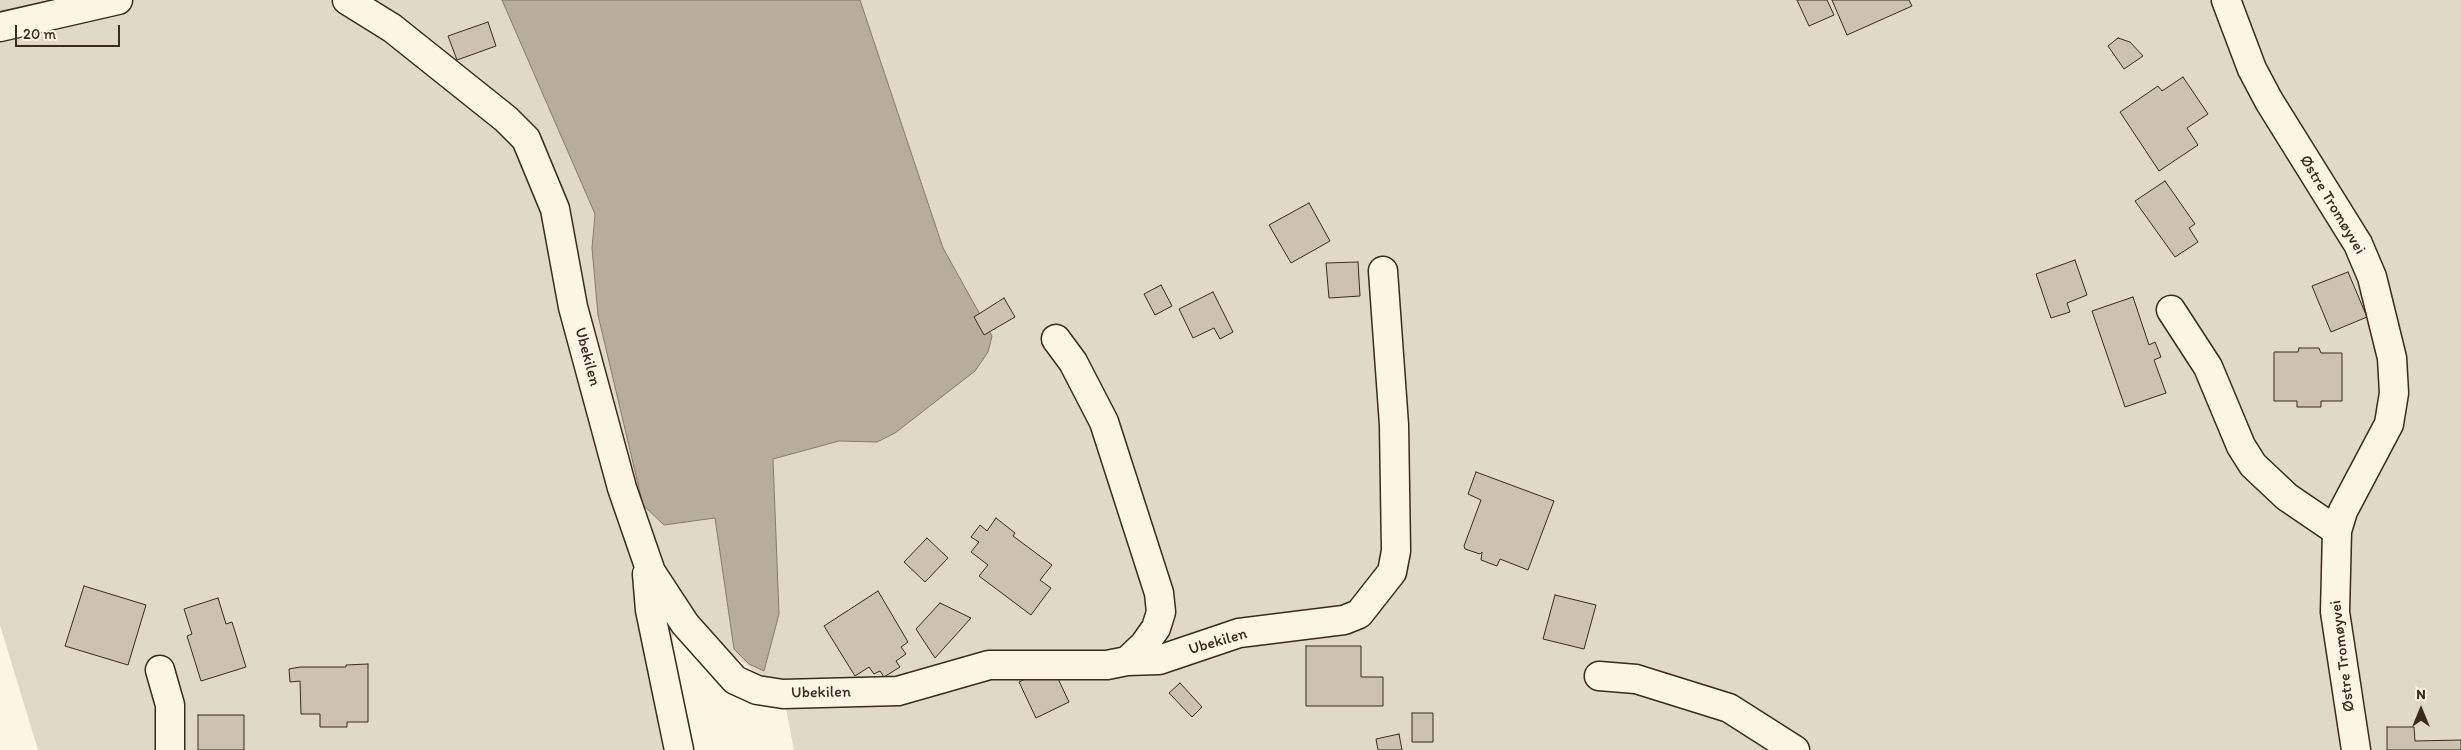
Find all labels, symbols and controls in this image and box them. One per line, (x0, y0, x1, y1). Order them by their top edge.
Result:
scale bar (18, 15, 122, 47)
text: 20 m (23, 25, 56, 43)
street label: Østre Tromøyvei (2295, 152, 2369, 258)
street label: Ubekilen (570, 325, 604, 389)
street label: Østre Tromøyvei (2327, 599, 2359, 713)
street label: Ubekilen (1186, 624, 1250, 660)
street label: Ubekilen (791, 683, 851, 703)
north arrow (2396, 685, 2446, 735)
text: N (2416, 686, 2426, 703)

